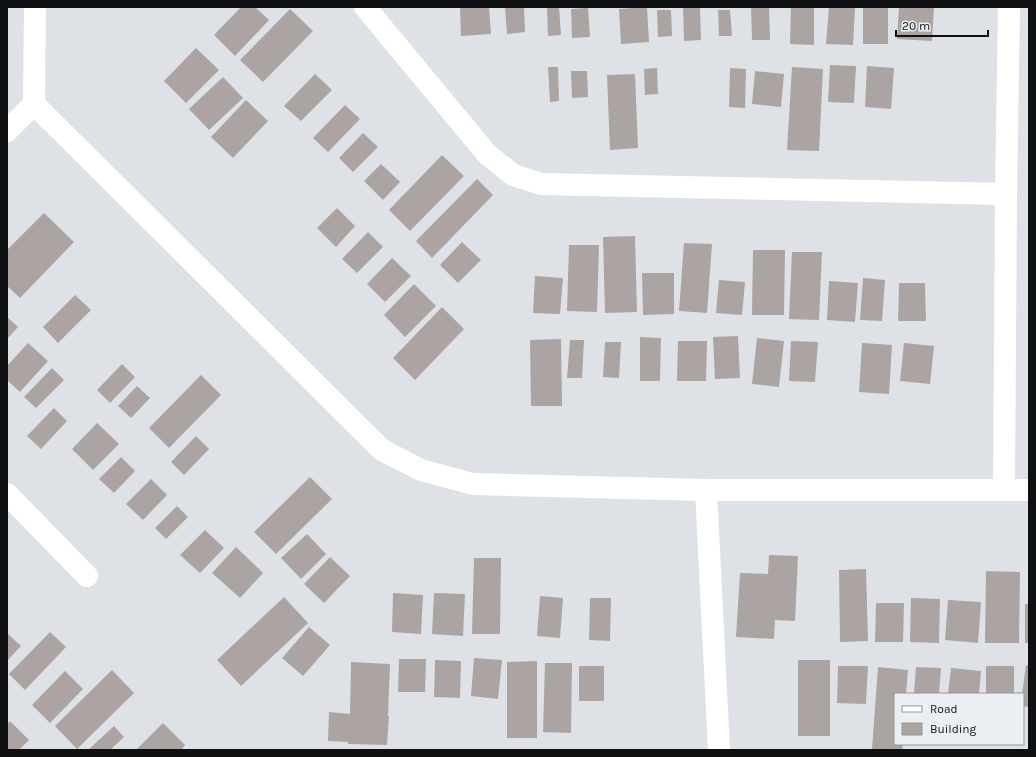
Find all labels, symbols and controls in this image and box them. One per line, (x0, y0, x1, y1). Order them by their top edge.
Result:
scale bar (896, 12, 988, 38)
text: 20 m (902, 19, 930, 33)
legend (894, 693, 1024, 745)
text: Road (930, 702, 958, 716)
text: Building (930, 722, 977, 736)

